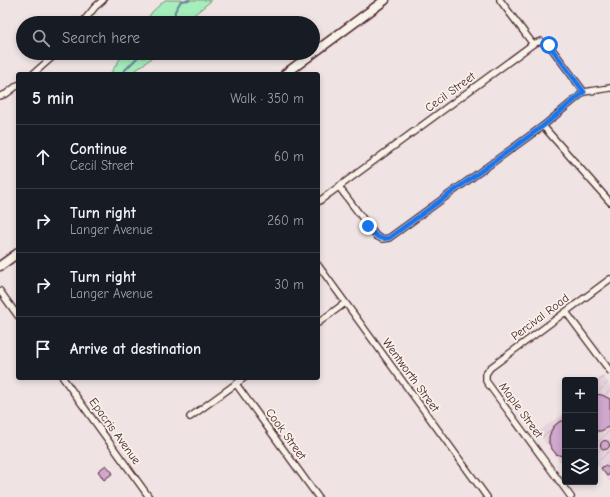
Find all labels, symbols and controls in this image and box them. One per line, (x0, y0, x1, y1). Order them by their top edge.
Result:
search box (16, 16, 320, 60)
icon: search (30, 27, 52, 49)
text: Search here (62, 29, 140, 47)
route start (540, 36, 558, 54)
street label: Cecil Street (422, 69, 478, 115)
text: 5 min (32, 89, 74, 108)
text: Walk · 350 m (230, 91, 304, 106)
text: Continue (70, 140, 127, 158)
icon: ahead (32, 146, 54, 168)
text: 60 m (274, 149, 304, 164)
text: Cecil Street (70, 158, 133, 173)
text: Turn right (70, 204, 136, 222)
icon: right (32, 210, 54, 232)
text: 260 m (267, 213, 304, 228)
route end (359, 217, 377, 235)
text: Langer Avenue (70, 222, 153, 237)
text: Turn right (70, 268, 136, 286)
icon: right (32, 274, 54, 296)
text: 30 m (274, 277, 304, 292)
text: Langer Avenue (70, 286, 153, 301)
street label: Percival Road (508, 291, 572, 343)
street label: Wentworth Street (380, 335, 443, 415)
icon: arrive (32, 338, 54, 360)
text: Arrive at destination (70, 340, 201, 358)
map controls (562, 377, 598, 485)
button: + (562, 377, 598, 413)
street label: Maple Street (496, 379, 546, 441)
street label: Epacris Avenue (86, 395, 144, 467)
street label: Cook Street (263, 406, 310, 463)
button: − (562, 413, 598, 449)
button: layers (562, 449, 598, 485)

